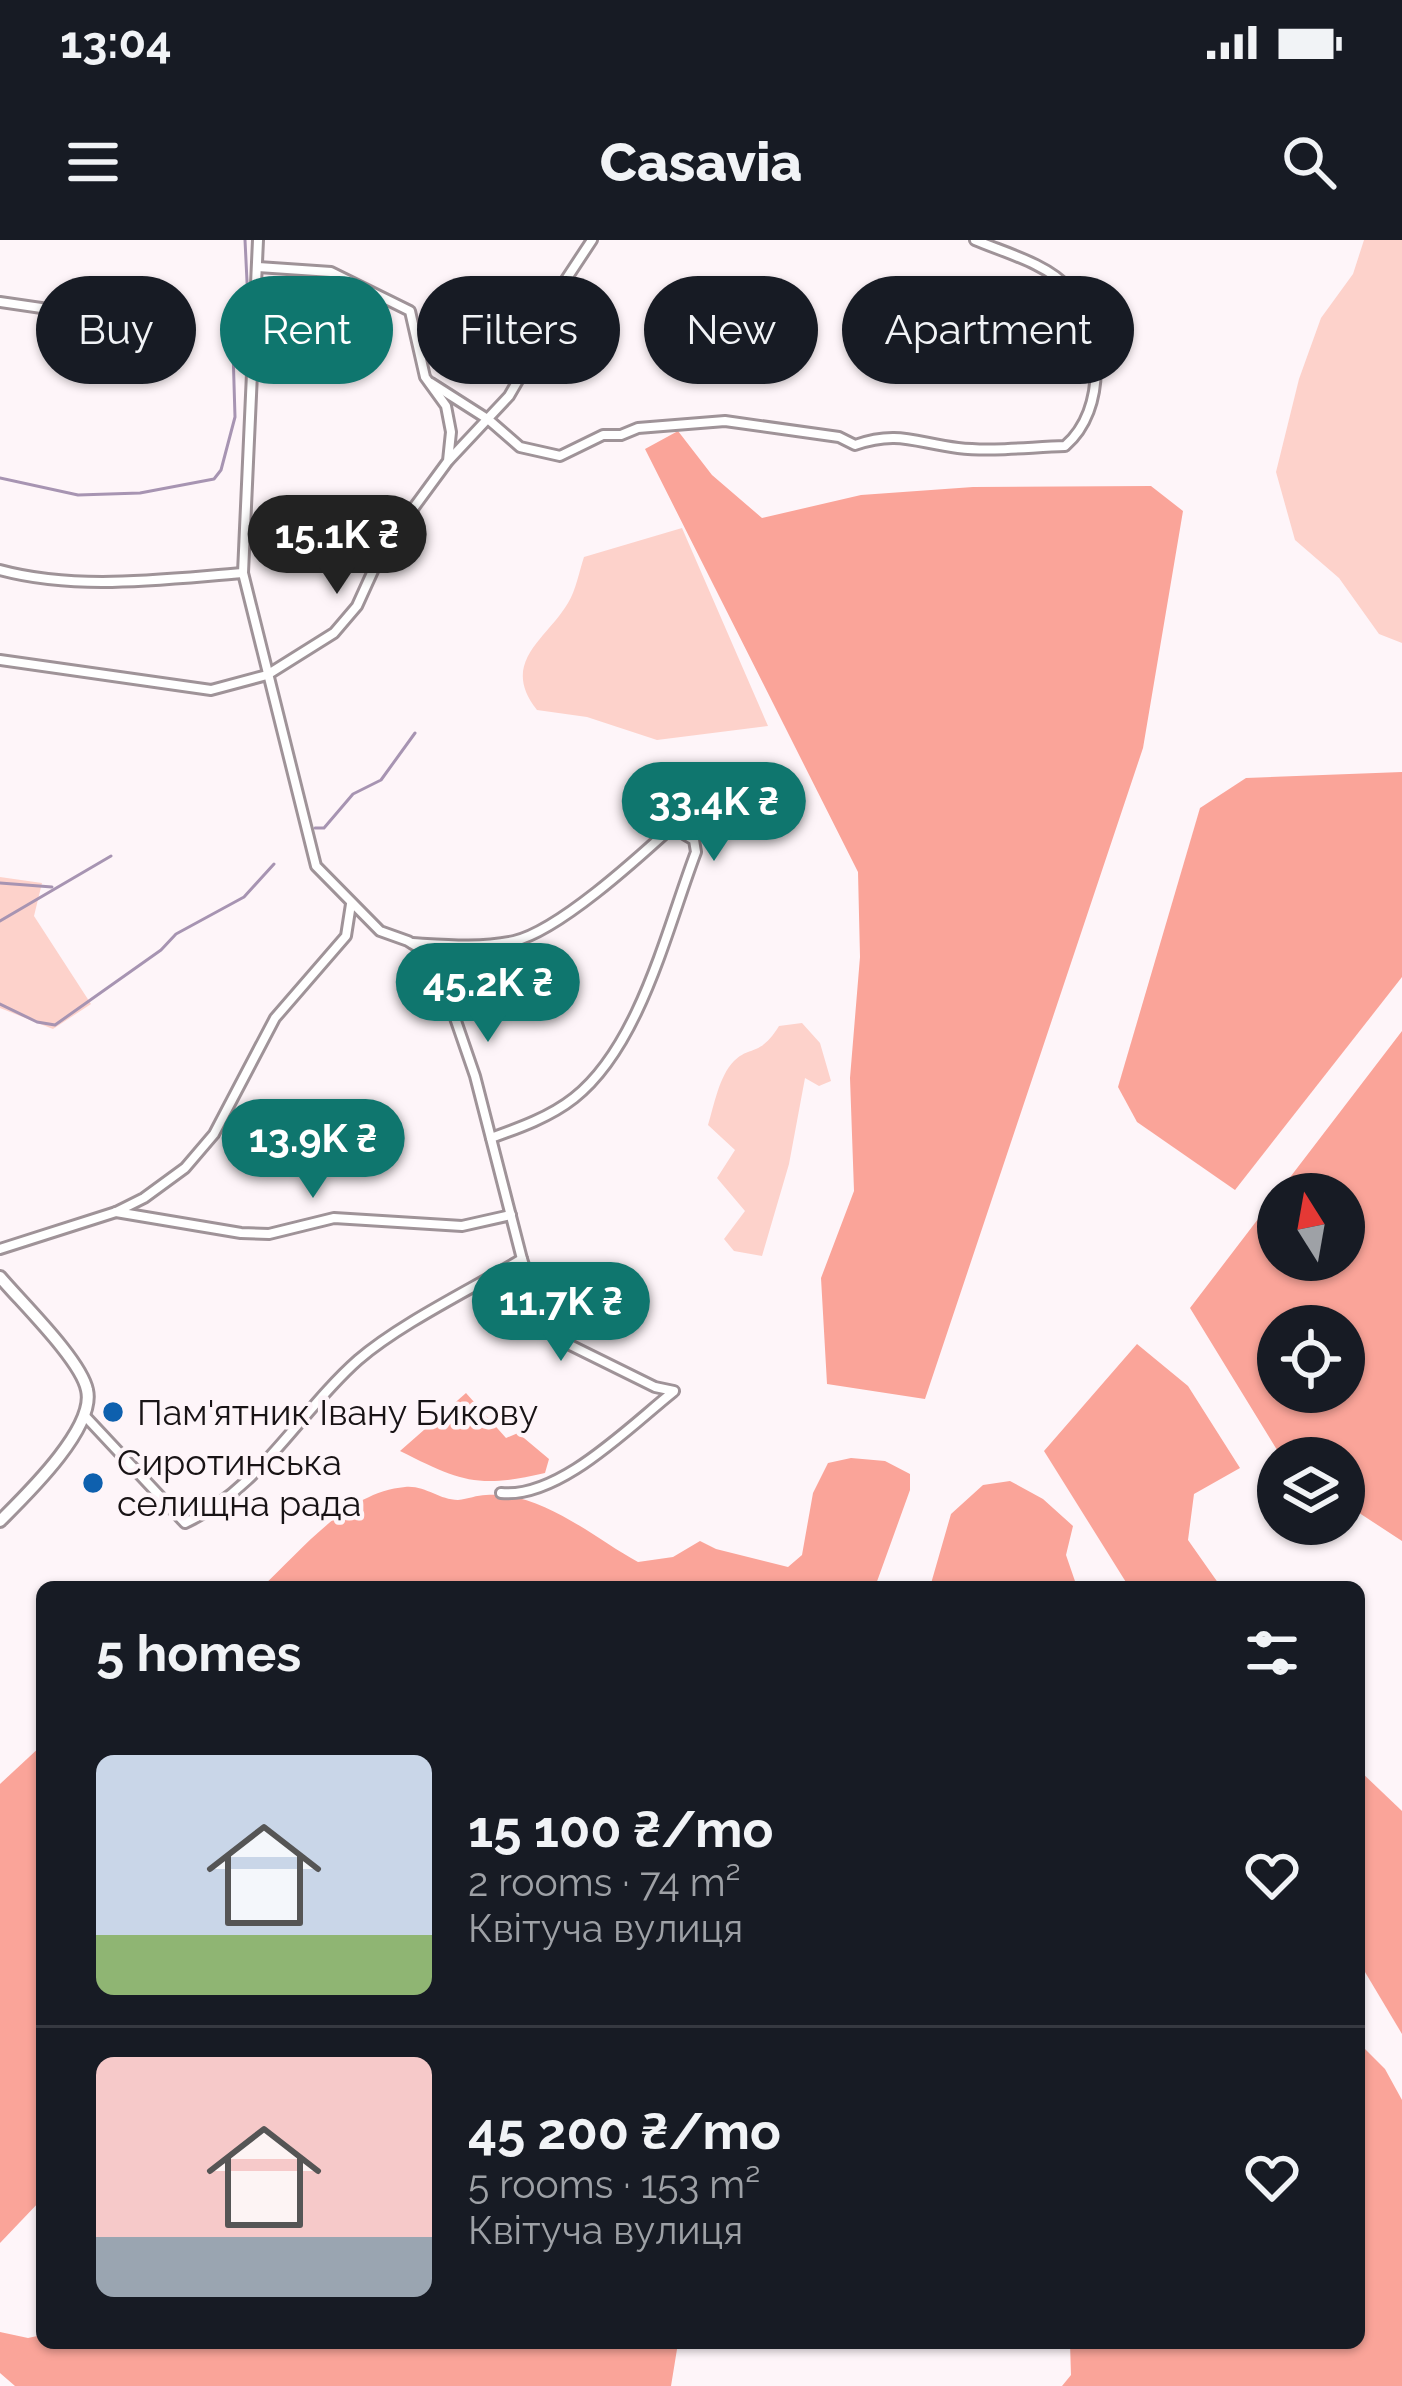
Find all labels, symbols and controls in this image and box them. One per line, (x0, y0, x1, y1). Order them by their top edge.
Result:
text: 13:04 (60, 16, 172, 69)
icon: menu (60, 129, 126, 195)
icon: search (1276, 129, 1342, 195)
text: Casavia (600, 130, 802, 194)
chip: Buy (36, 276, 196, 384)
chip: Rent (220, 276, 393, 384)
chip: Filters (417, 276, 620, 384)
chip: New (644, 276, 818, 384)
chip: Apartment (842, 276, 1134, 384)
pin: 15.1K ₴ (226, 495, 448, 597)
text: 15.1K ₴ (275, 511, 399, 557)
pin: 33.4K ₴ (603, 762, 825, 864)
text: 33.4K ₴ (649, 778, 779, 824)
pin: 45.2K ₴ (377, 943, 599, 1045)
text: 45.2K ₴ (423, 959, 553, 1005)
pin: 13.9K ₴ (202, 1099, 424, 1201)
text: 13.9K ₴ (249, 1115, 377, 1161)
north arrow (1257, 1173, 1365, 1281)
map controls (1257, 1173, 1365, 1545)
pin: 11.7K ₴ (450, 1262, 672, 1364)
text: 11.7K ₴ (499, 1278, 623, 1324)
button: locate (1257, 1305, 1365, 1413)
place label: Пам'ятник Івану Бикову (137, 1391, 538, 1433)
marker: Пам'ятник Івану Бикову (100, 1399, 126, 1425)
button: layers (1257, 1437, 1365, 1545)
place label: Сиротинська селищна рада (117, 1441, 361, 1524)
marker: Сиротинська селищна рада (80, 1470, 106, 1496)
icon: filters (1239, 1620, 1305, 1686)
text: 5 homes (96, 1623, 301, 1683)
text: 15 100 ₴/mo (468, 1799, 773, 1859)
icon: home (192, 1803, 336, 1947)
icon: heart (1239, 1842, 1305, 1908)
text: 2 rooms · 74 m² (468, 1859, 741, 1905)
text: Квітуча вулиця (468, 1905, 743, 1951)
text: 45 200 ₴/mo (468, 2101, 781, 2161)
icon: home (192, 2105, 336, 2249)
icon: heart (1239, 2144, 1305, 2210)
text: 5 rooms · 153 m² (468, 2161, 760, 2207)
text: Квітуча вулиця (468, 2207, 743, 2253)

